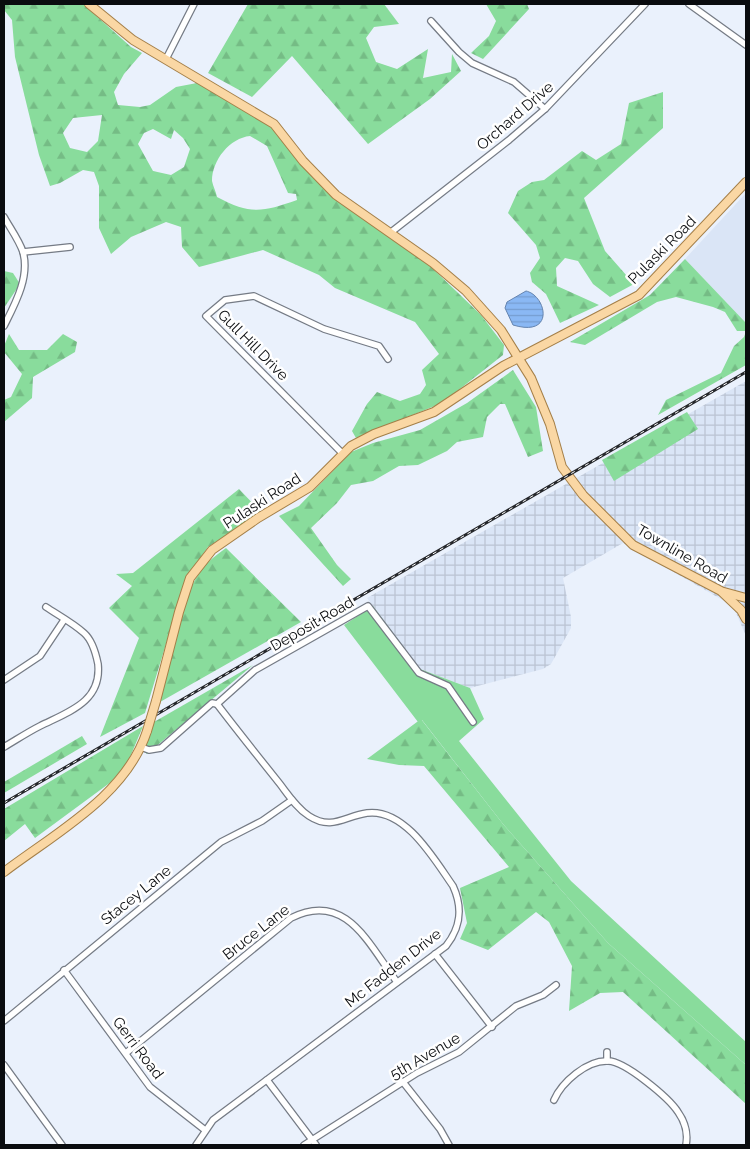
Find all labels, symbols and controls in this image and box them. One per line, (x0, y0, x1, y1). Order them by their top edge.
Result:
street label: Orchard Drive (473, 78, 557, 154)
street label: Pulaski Road (624, 212, 700, 288)
street label: Gull Hill Drive (214, 306, 292, 384)
street label: Pulaski Road (220, 469, 304, 533)
street label: Townline Road (633, 521, 731, 587)
street label: Deposit Road (267, 593, 357, 655)
street label: Stacey Lane (97, 861, 175, 929)
street label: Bruce Lane (219, 900, 293, 964)
street label: Mc Fadden Drive (341, 925, 445, 1011)
street label: Gerri Road (109, 1013, 167, 1083)
street label: 5th Avenue (387, 1029, 463, 1083)

